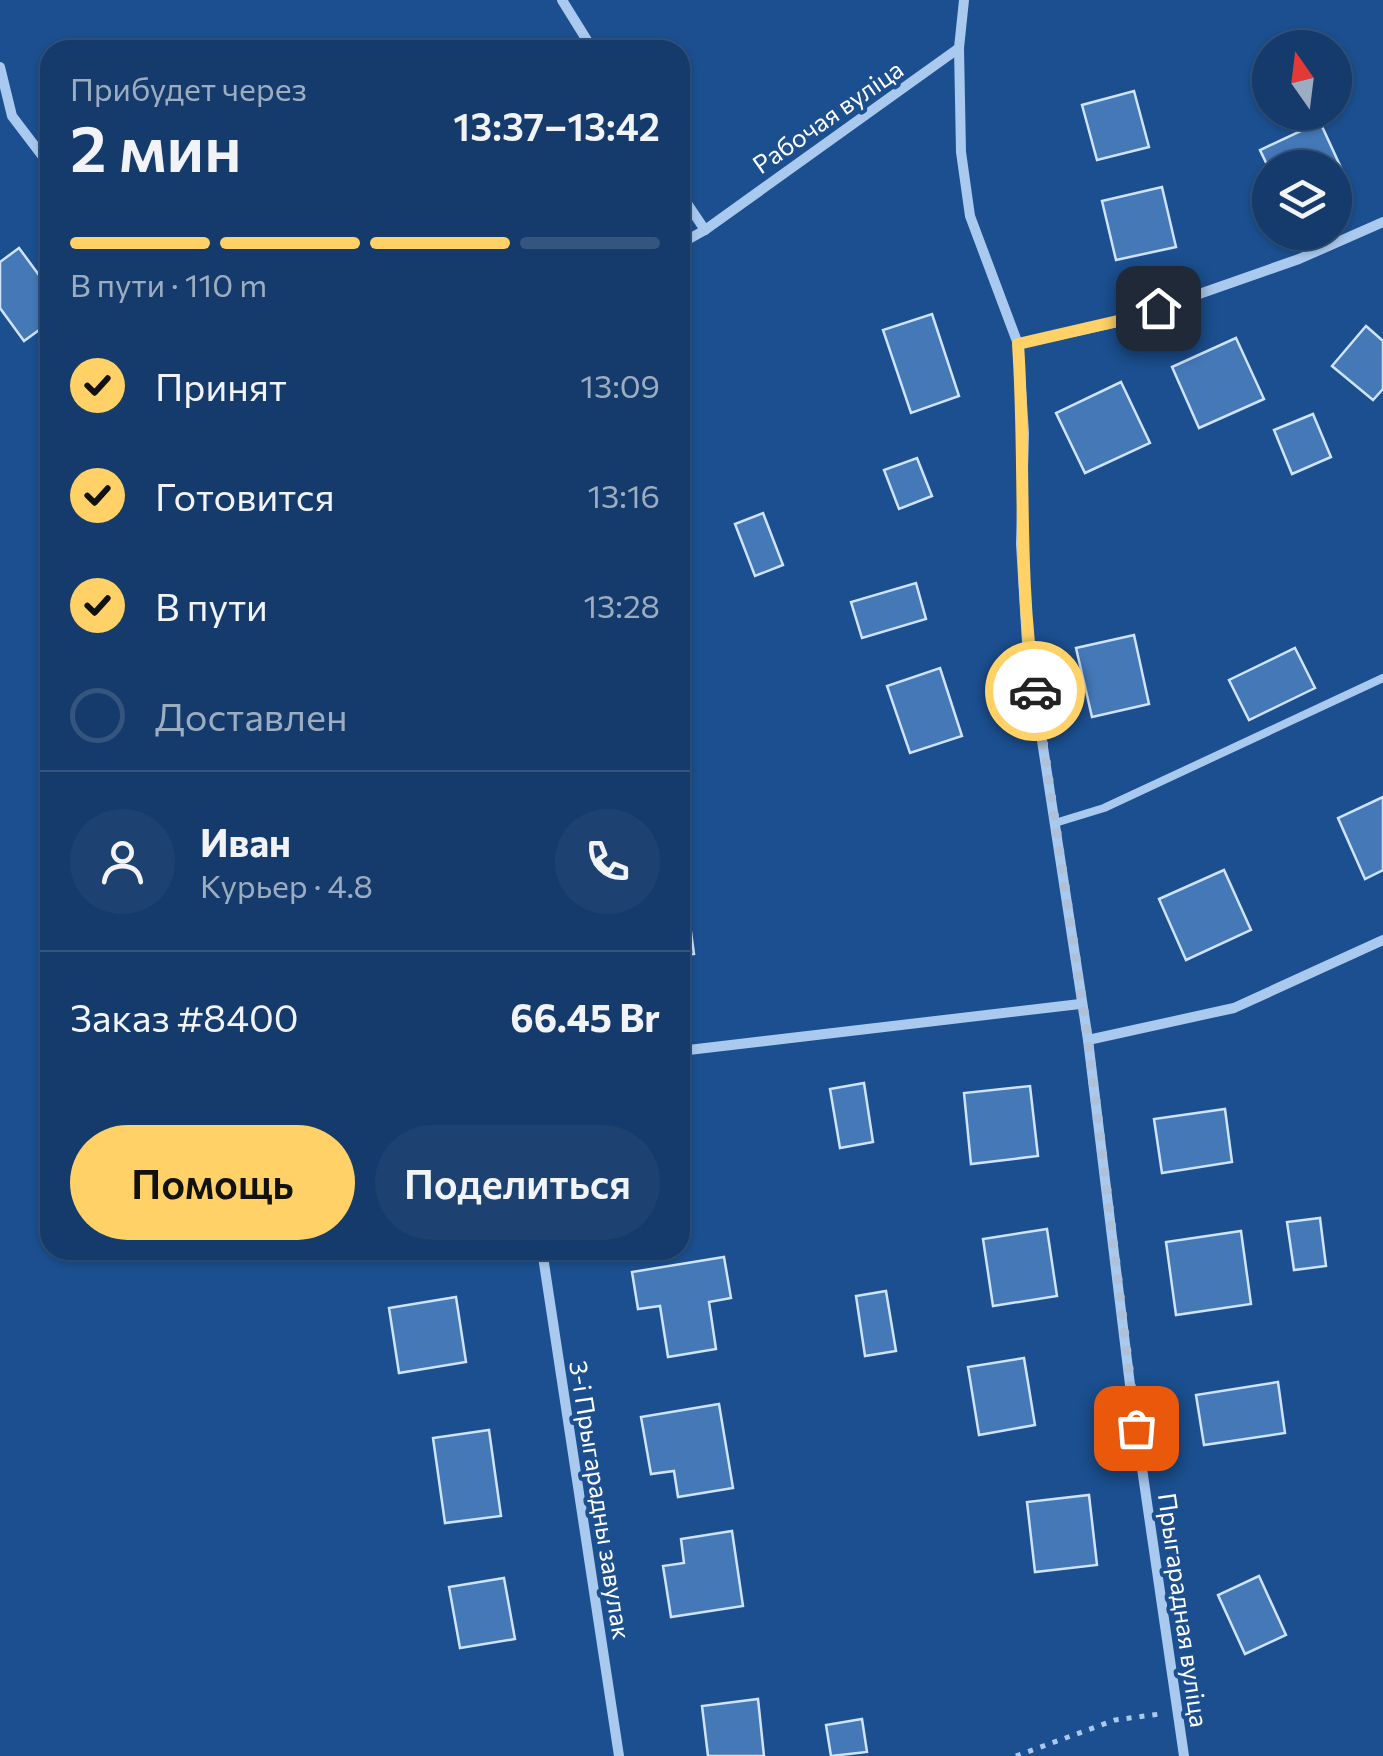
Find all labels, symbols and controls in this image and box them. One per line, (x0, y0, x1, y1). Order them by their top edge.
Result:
north arrow (1252, 30, 1352, 130)
map controls (1252, 30, 1352, 250)
street label: Рабочая вуліца (747, 53, 908, 179)
text: Прибудет через (70, 68, 307, 108)
text: 13:37–13:42 (453, 102, 660, 149)
text: 2 мин (70, 106, 242, 185)
button: layers (1252, 150, 1352, 250)
text: В пути · 110 m (70, 264, 267, 304)
pin (1116, 266, 1201, 351)
icon: home (1131, 281, 1186, 336)
icon: check (70, 358, 125, 413)
text: Принят (155, 362, 287, 409)
text: 13:09 (580, 365, 660, 405)
icon: check (70, 468, 125, 523)
text: Готовится (155, 472, 335, 519)
text: 13:16 (587, 475, 660, 515)
icon: check (70, 578, 125, 633)
text: В пути (155, 582, 268, 629)
text: 13:28 (583, 585, 660, 625)
courier (985, 641, 1085, 741)
icon: car (1008, 664, 1063, 719)
text: Доставлен (155, 692, 348, 739)
button: person (70, 809, 175, 914)
button: phone (555, 809, 660, 914)
text: Иван (200, 818, 291, 865)
text: Курьер · 4.8 (200, 865, 373, 905)
text: Заказ #8400 (70, 993, 299, 1040)
text: 66.45 Br (510, 993, 660, 1040)
button: Помощь (70, 1125, 355, 1240)
button: Поделиться (375, 1125, 660, 1240)
street label: 3-і Прыгарадны завулак (564, 1358, 638, 1641)
pin (1094, 1386, 1179, 1471)
icon: bag (1109, 1401, 1164, 1456)
street label: Прыгарадная вуліца (1153, 1491, 1215, 1729)

